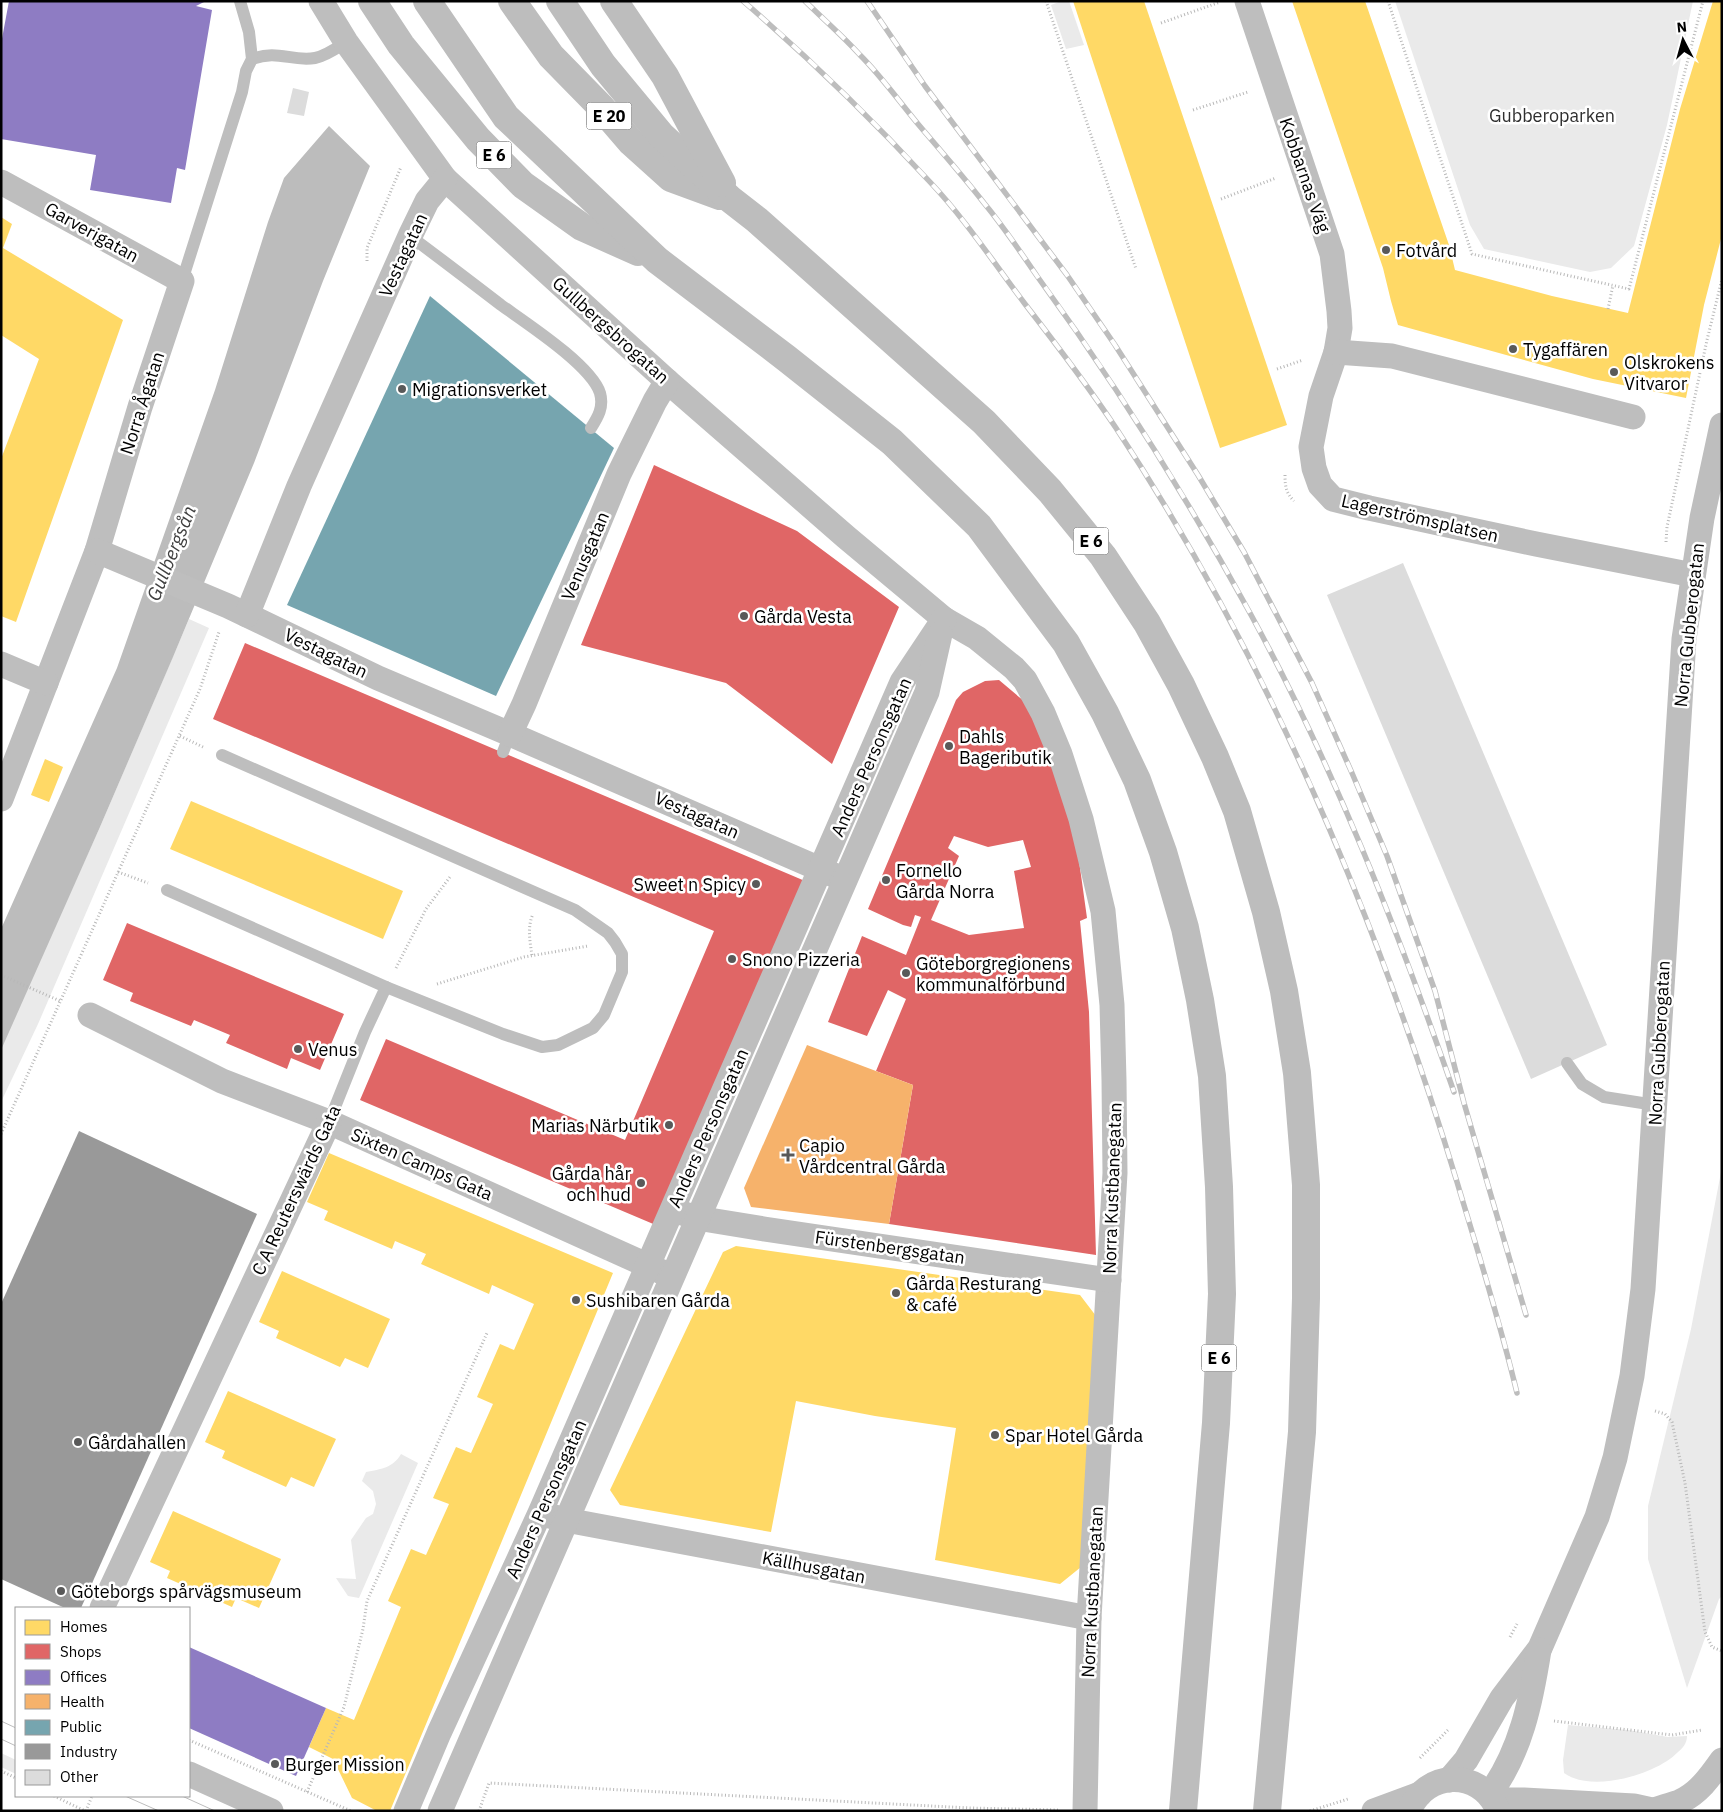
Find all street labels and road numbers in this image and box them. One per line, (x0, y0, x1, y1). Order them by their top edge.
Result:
road number: E 20 (586, 102, 632, 130)
street label: Kobbarnas Väg (1275, 114, 1336, 236)
road number: E 6 (476, 142, 512, 168)
street label: Garverigatan (41, 197, 143, 267)
street label: Vestagatan (374, 209, 432, 301)
street label: Gullbergsbrogatan (548, 271, 674, 389)
street label: Norra Ågatan (114, 348, 169, 457)
street label: Lagerströmsplatsen (1339, 489, 1501, 547)
street label: Venusgatan (556, 508, 614, 604)
road number: E 6 (1074, 528, 1108, 554)
street label: Norra Gubberogatan (1669, 542, 1709, 708)
street label: Vestagatan (280, 623, 372, 683)
street label: Anders Personsgatan (826, 674, 916, 840)
street label: Vestagatan (651, 786, 743, 844)
street label: Norra Gubberogatan (1643, 960, 1675, 1126)
street label: Anders Personsgatan (663, 1045, 753, 1211)
street label: C A Reuterswärds Gata (246, 1101, 346, 1279)
street label: Norra Kustbanegatan (1098, 1102, 1126, 1274)
street label: Sixten Camps Gata (348, 1122, 497, 1206)
street label: Fürstenbergsgatan (814, 1225, 966, 1269)
road number: E 6 (1202, 1345, 1236, 1372)
street label: Anders Personsgatan (501, 1416, 591, 1582)
street label: Norra Kustbanegatan (1076, 1506, 1108, 1678)
street label: Källhusgatan (760, 1546, 868, 1588)

